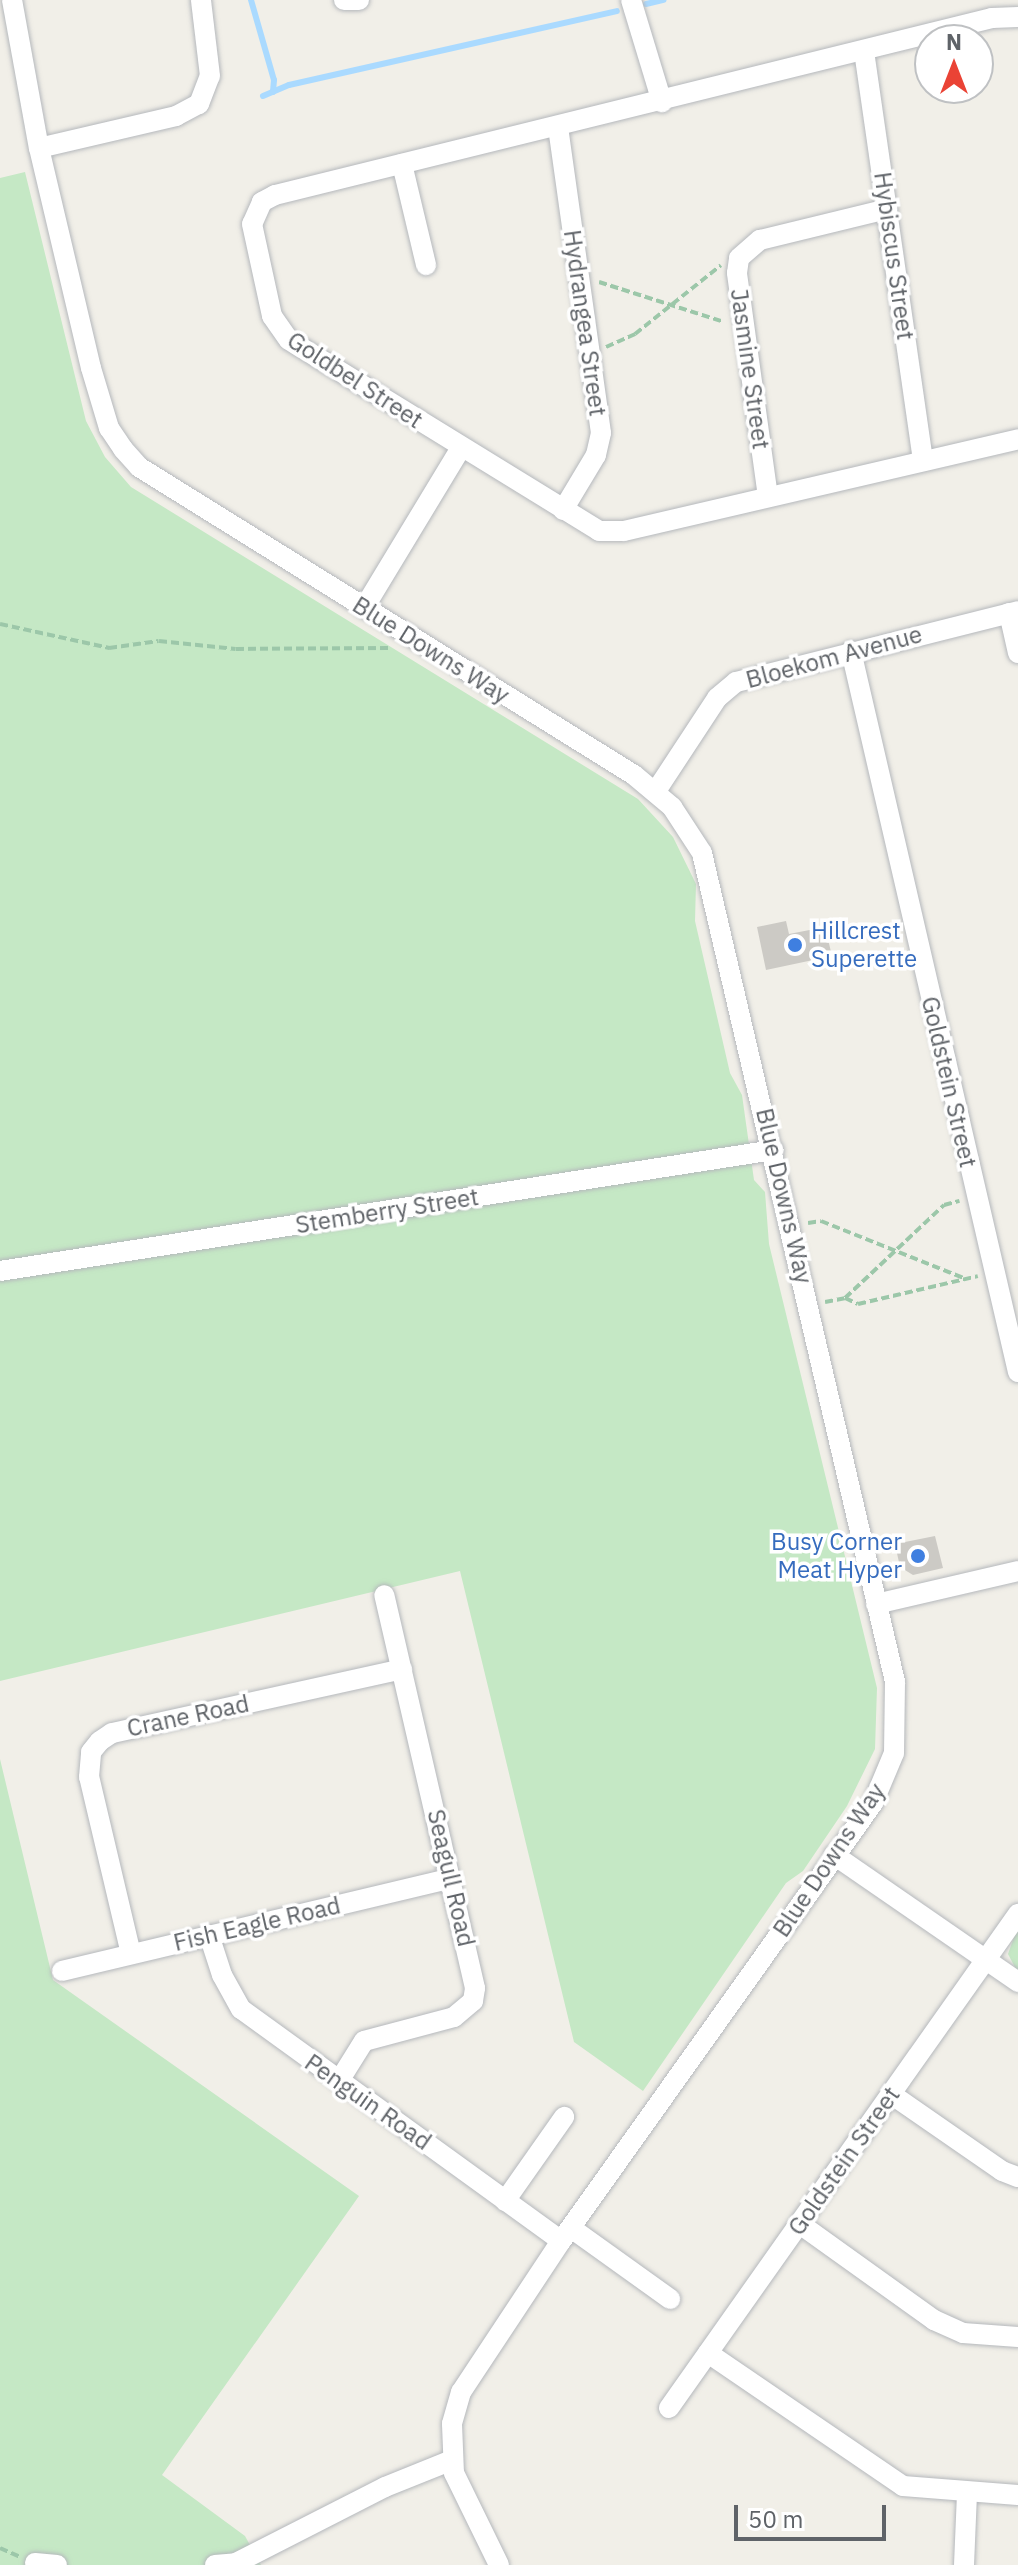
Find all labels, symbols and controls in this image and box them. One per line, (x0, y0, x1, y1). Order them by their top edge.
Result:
north arrow (914, 24, 994, 104)
text: N (946, 27, 962, 56)
street label: Hybiscus Street (868, 170, 920, 342)
street label: Hydrangea Street (558, 228, 612, 418)
street label: Jasmine Street (724, 287, 776, 451)
street label: Goldbel Street (282, 326, 428, 434)
street label: Blue Downs Way (347, 590, 515, 710)
street label: Bloekom Avenue (743, 620, 925, 694)
place label: Hillcrest Superette (811, 917, 917, 973)
marker: Hillcrest Superette (786, 936, 804, 954)
street label: Goldstein Street (915, 994, 983, 1170)
street label: Blue Downs Way (750, 1105, 818, 1287)
street label: Stemberry Street (293, 1182, 481, 1240)
place label: Busy Corner Meat Hyper (771, 1528, 902, 1584)
marker: Busy Corner Meat Hyper (909, 1547, 927, 1565)
street label: Crane Road (124, 1689, 252, 1743)
street label: Blue Downs Way (767, 1778, 891, 1942)
street label: Seagull Road (421, 1807, 481, 1949)
street label: Fish Eagle Road (171, 1891, 343, 1957)
street label: Penguin Road (299, 2048, 437, 2156)
street label: Goldstein Street (782, 2081, 906, 2241)
scale bar (738, 2489, 890, 2539)
text: 50 m (748, 2503, 803, 2535)

